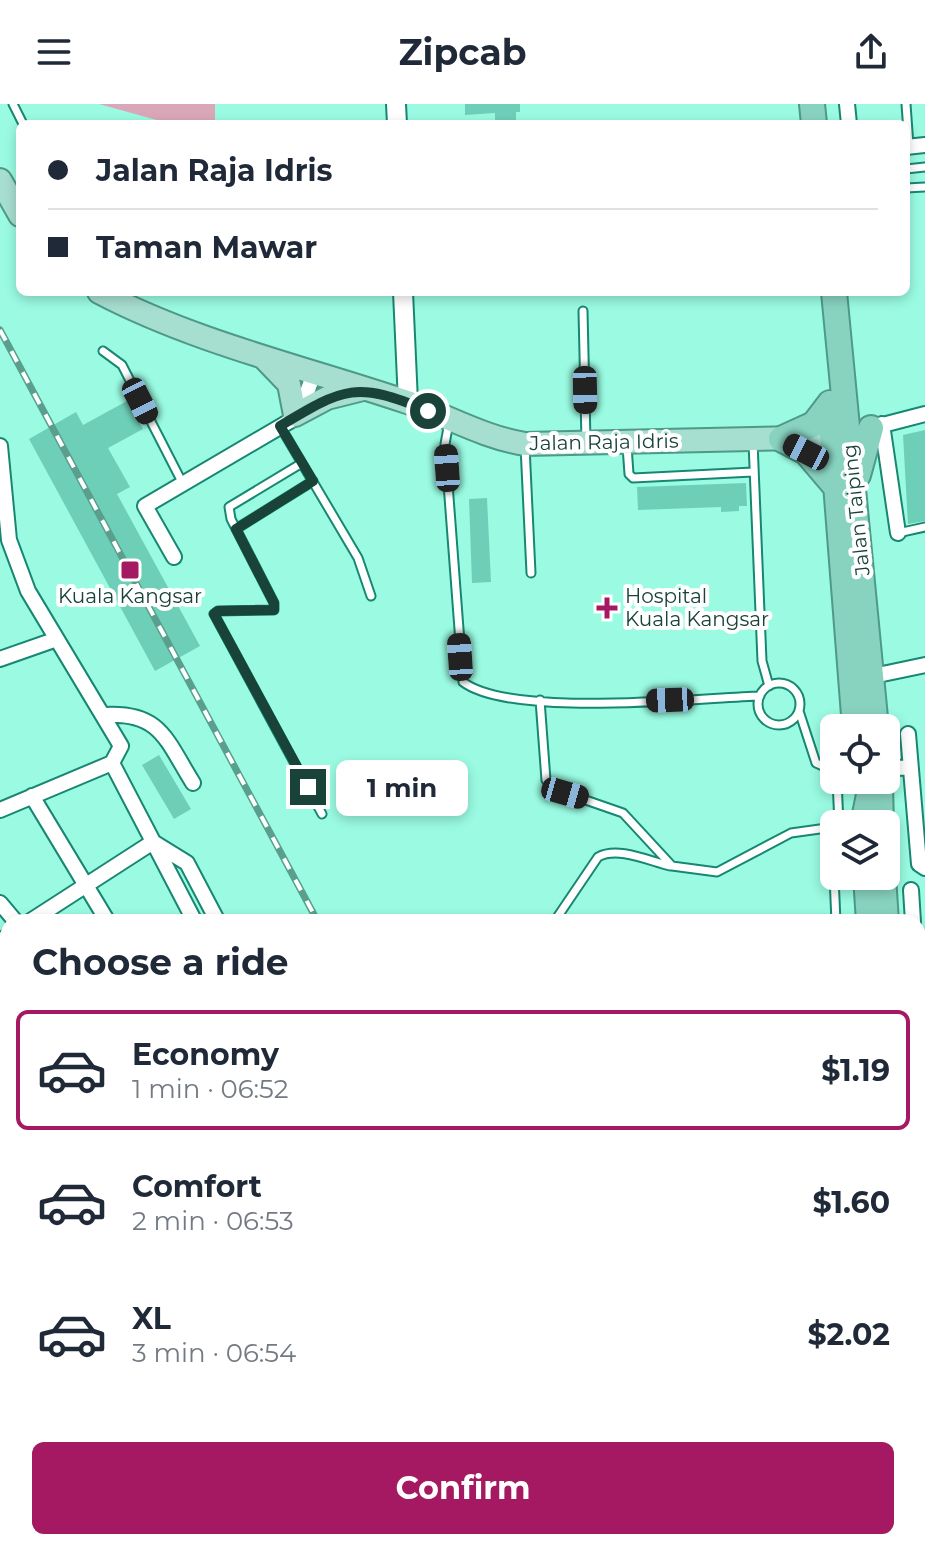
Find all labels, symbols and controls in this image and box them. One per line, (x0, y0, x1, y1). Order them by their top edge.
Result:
icon: menu (32, 30, 76, 74)
text: Zipcab (398, 30, 527, 74)
icon: share (849, 30, 893, 74)
text: Jalan Raja Idris (96, 152, 333, 189)
text: Taman Mawar (96, 229, 317, 266)
car (573, 366, 597, 414)
car (118, 374, 162, 428)
route start (410, 393, 446, 429)
street label: Jalan Raja Idris (528, 429, 679, 455)
car (779, 430, 833, 474)
car (433, 443, 461, 493)
street label: Jalan Taiping (837, 443, 875, 578)
marker: Kuala Kangsar (119, 559, 141, 581)
place label: Kuala Kangsar (58, 584, 202, 608)
place label: Hospital Kuala Kangsar (625, 584, 769, 631)
marker: Hospital Kuala Kangsar (596, 597, 618, 619)
car (446, 632, 474, 682)
car (646, 687, 694, 713)
map controls (820, 714, 900, 890)
button: locate (820, 714, 900, 794)
callout: 1 min (336, 759, 468, 815)
route end (290, 769, 326, 805)
text: 1 min (367, 772, 437, 804)
car (539, 775, 591, 811)
button: layers (820, 810, 900, 890)
text: Choose a ride (32, 940, 289, 984)
icon: car (36, 1034, 108, 1106)
text: Economy (132, 1036, 279, 1073)
text: $1.19 (821, 1052, 890, 1089)
text: 1 min · 06:52 (132, 1073, 288, 1105)
icon: car (36, 1166, 108, 1238)
text: Comfort (132, 1168, 262, 1205)
text: $1.60 (812, 1184, 890, 1221)
text: 2 min · 06:53 (132, 1205, 294, 1237)
icon: car (36, 1298, 108, 1370)
text: XL (132, 1300, 171, 1337)
text: $2.02 (807, 1316, 890, 1353)
text: 3 min · 06:54 (132, 1337, 296, 1369)
button: Confirm (32, 1442, 894, 1534)

